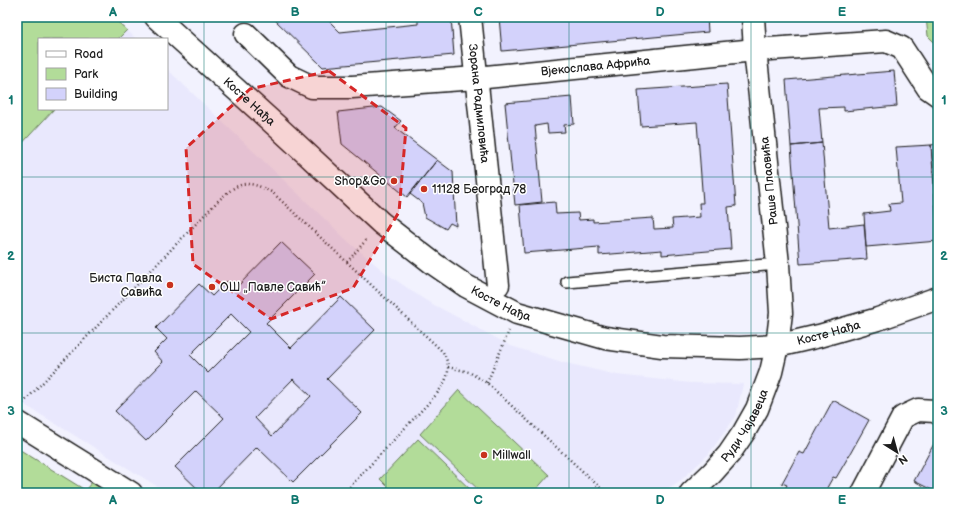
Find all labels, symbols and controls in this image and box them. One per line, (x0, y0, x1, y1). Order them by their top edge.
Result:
text: A (108, 4, 117, 20)
text: B (290, 4, 300, 20)
text: C (473, 4, 483, 20)
text: D (655, 4, 665, 20)
text: E (838, 4, 847, 20)
legend (38, 38, 168, 110)
street label: Зорана Радмиловића (465, 43, 492, 164)
text: Road (74, 47, 103, 62)
street label: Вјекослава Афрића (540, 54, 651, 79)
text: Park (74, 67, 98, 82)
street label: Косте Нађа (220, 75, 278, 129)
text: Building (74, 87, 118, 102)
text: 1 (8, 92, 14, 108)
text: 1 (941, 92, 947, 108)
street label: Раше Плаовића (757, 136, 782, 226)
place label: Shop&Go (335, 174, 386, 189)
marker: Shop&Go (389, 176, 399, 186)
place label: 11128 Београд 78 (432, 182, 526, 197)
marker: 11128 Београд 78 (419, 184, 429, 194)
text: 2 (7, 248, 15, 264)
text: 2 (940, 248, 948, 264)
place label: Биста Павла Савића (89, 271, 162, 300)
marker: Биста Павла Савића (165, 280, 175, 290)
place label: ОШ „Павле Савић” (220, 280, 326, 295)
marker: ОШ „Павле Савић” (207, 282, 217, 292)
street label: Косте Нађа (468, 283, 532, 325)
street label: Косте Нађа (796, 317, 862, 349)
street label: Руди Чајавеца (718, 387, 772, 466)
text: 3 (7, 403, 15, 419)
text: 3 (940, 403, 948, 419)
north arrow (877, 432, 917, 472)
place label: Millwall (492, 448, 531, 463)
marker: Millwall (479, 450, 489, 460)
text: N (896, 452, 910, 467)
text: A (108, 492, 117, 508)
text: B (290, 492, 300, 508)
text: C (473, 492, 483, 508)
text: D (655, 492, 665, 508)
text: E (838, 492, 847, 508)

